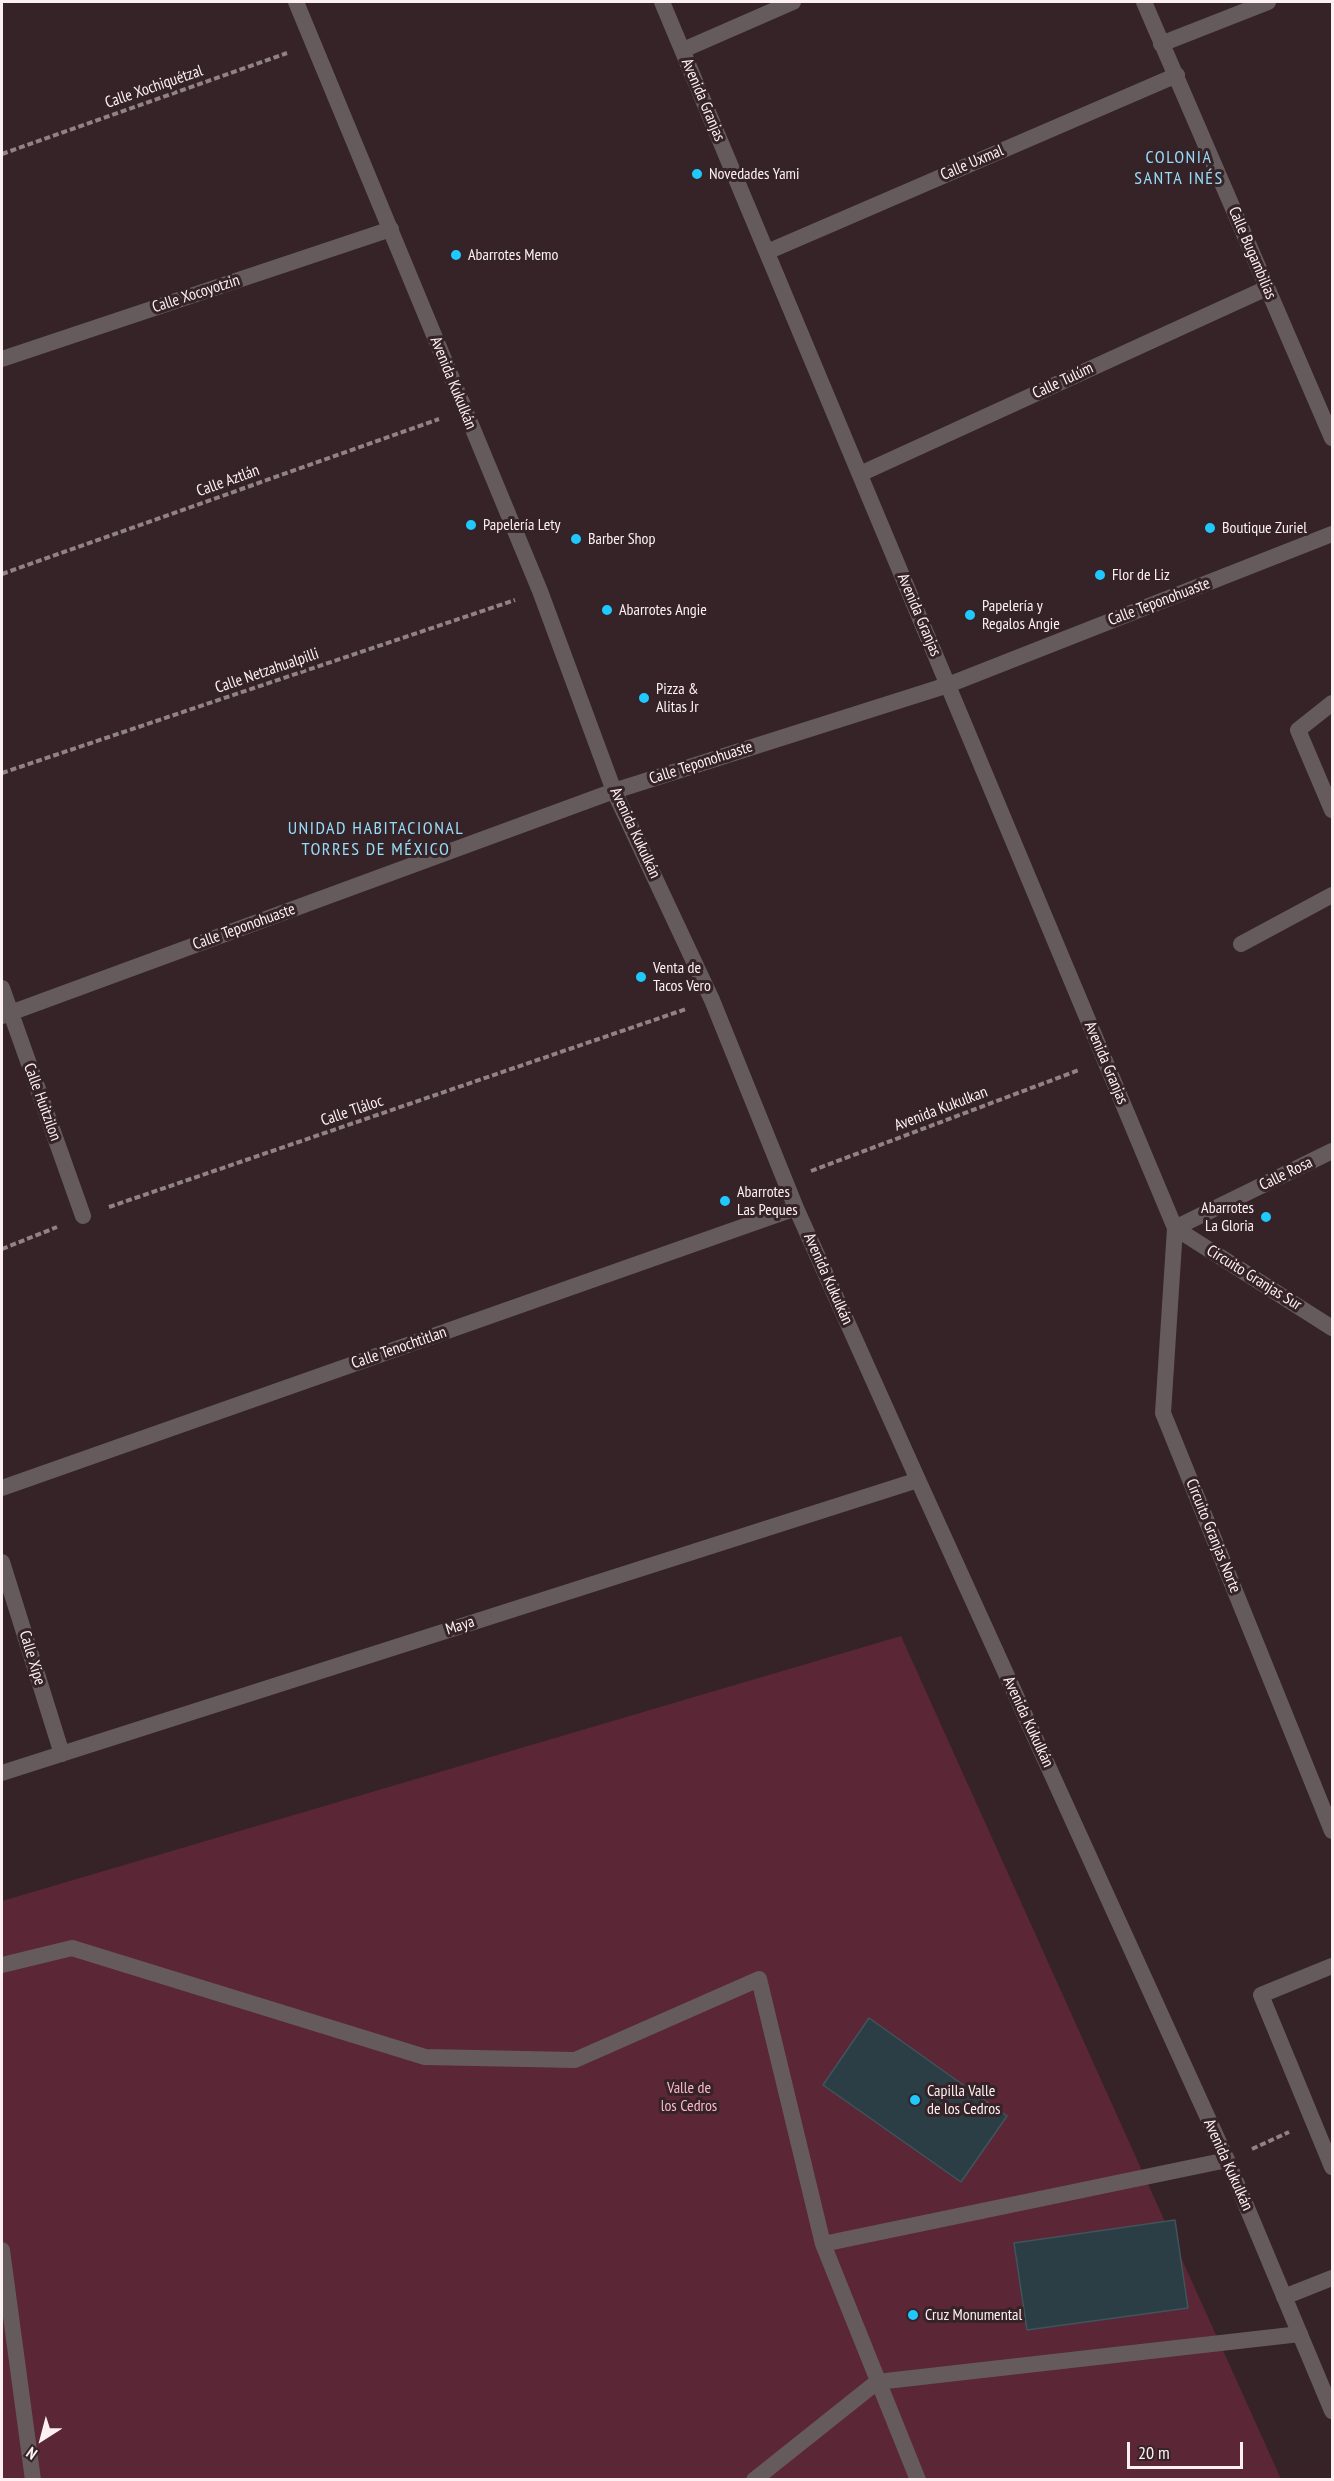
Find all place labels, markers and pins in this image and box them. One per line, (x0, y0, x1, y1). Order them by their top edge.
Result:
place label: Novedades Yami (709, 164, 799, 184)
marker: Novedades Yami (690, 167, 704, 181)
place label: Abarrotes Memo (468, 245, 558, 265)
marker: Abarrotes Memo (449, 248, 463, 262)
place label: Papelería Lety (483, 515, 561, 535)
marker: Papelería Lety (464, 518, 478, 532)
place label: Boutique Zuriel (1222, 518, 1307, 538)
marker: Boutique Zuriel (1203, 521, 1217, 535)
place label: Barber Shop (588, 529, 655, 549)
marker: Barber Shop (569, 532, 583, 546)
place label: Flor de Liz (1112, 565, 1170, 585)
marker: Flor de Liz (1093, 568, 1107, 582)
place label: Papelería y Regalos Angie (982, 596, 1060, 634)
place label: Abarrotes Angie (619, 600, 707, 620)
marker: Abarrotes Angie (600, 603, 614, 617)
marker: Papelería y Regalos Angie (963, 608, 977, 622)
place label: Pizza & Alitas Jr (656, 679, 699, 717)
marker: Pizza & Alitas Jr (637, 691, 651, 705)
place label: Venta de Tacos Vero (653, 958, 711, 996)
marker: Venta de Tacos Vero (634, 970, 648, 984)
place label: Abarrotes Las Peques (737, 1182, 798, 1220)
marker: Abarrotes Las Peques (718, 1194, 732, 1208)
place label: Abarrotes La Gloria (1201, 1198, 1254, 1236)
marker: Abarrotes La Gloria (1259, 1210, 1273, 1224)
place label: Capilla Valle de los Cedros (927, 2081, 1000, 2119)
marker: Capilla Valle de los Cedros (908, 2093, 922, 2107)
place label: Cruz Monumental (925, 2305, 1022, 2325)
marker: Cruz Monumental (906, 2308, 920, 2322)

